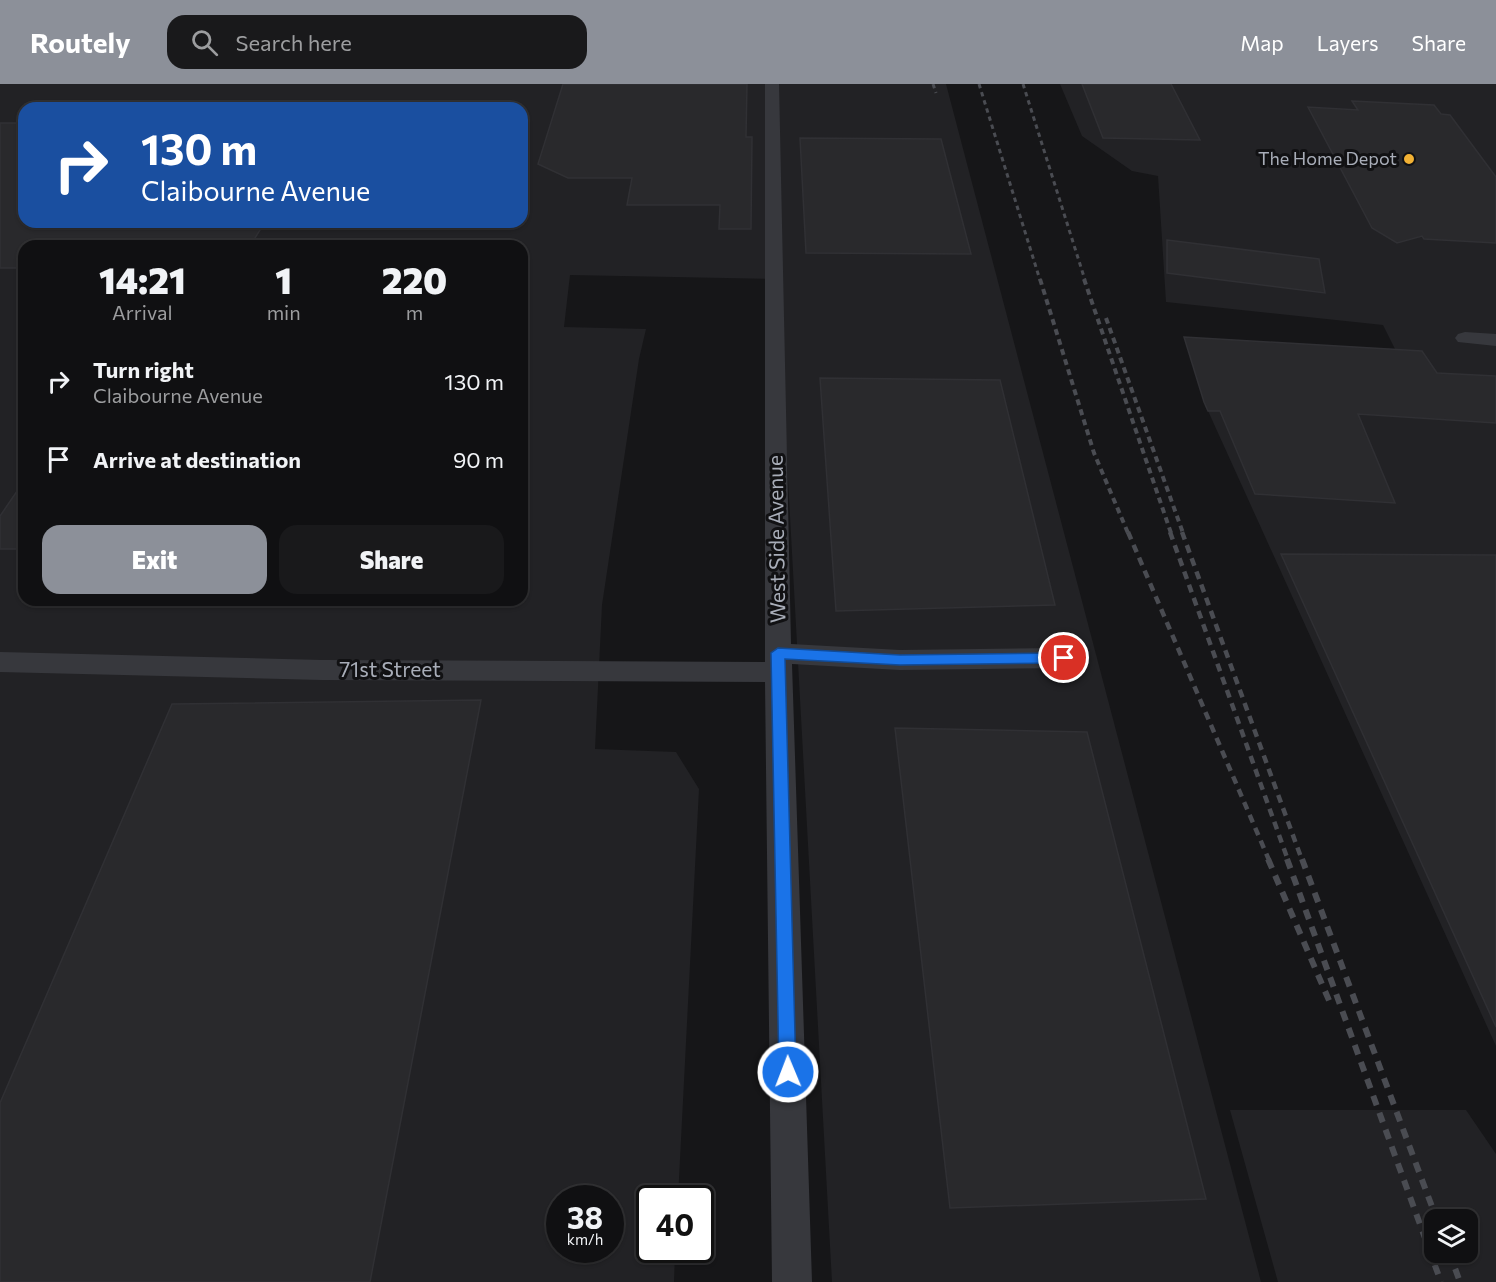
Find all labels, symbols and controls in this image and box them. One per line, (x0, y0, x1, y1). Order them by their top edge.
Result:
search box (167, 15, 587, 69)
text: Routely (30, 25, 131, 59)
icon: search (188, 26, 221, 59)
text: Search here (236, 29, 352, 56)
text: Map (1240, 30, 1284, 55)
text: Layers (1317, 30, 1379, 55)
text: Share (1412, 30, 1466, 55)
text: 130 m (141, 122, 257, 174)
icon: right (42, 126, 120, 204)
place label: The Home Depot (1258, 147, 1397, 169)
marker: The Home Depot (1402, 152, 1416, 166)
text: Claibourne Avenue (141, 174, 370, 207)
text: 14:21 (99, 257, 186, 301)
text: 1 (275, 257, 292, 301)
text: 220 (382, 257, 447, 301)
text: Arrival (112, 300, 173, 324)
text: min (267, 300, 301, 324)
text: m (406, 300, 423, 324)
text: Turn right (93, 356, 194, 383)
icon: right (42, 365, 75, 398)
text: 130 m (444, 368, 504, 395)
text: Claibourne Avenue (93, 383, 263, 407)
icon: arrive (42, 443, 75, 476)
text: Arrive at destination (93, 446, 301, 473)
text: 90 m (453, 446, 504, 473)
street label: West Side Avenue (762, 455, 789, 623)
button: Exit (42, 525, 267, 594)
button: Share (279, 525, 504, 594)
pin (1038, 632, 1089, 683)
icon: arrive (1047, 641, 1080, 674)
street label: 71st Street (339, 656, 441, 681)
position arrow (756, 1040, 820, 1104)
speed limit sign: 40 (636, 1185, 714, 1263)
text: 38 (567, 1198, 603, 1235)
map controls (1424, 1209, 1478, 1263)
button: layers (1424, 1209, 1478, 1263)
text: km/h (567, 1230, 603, 1248)

